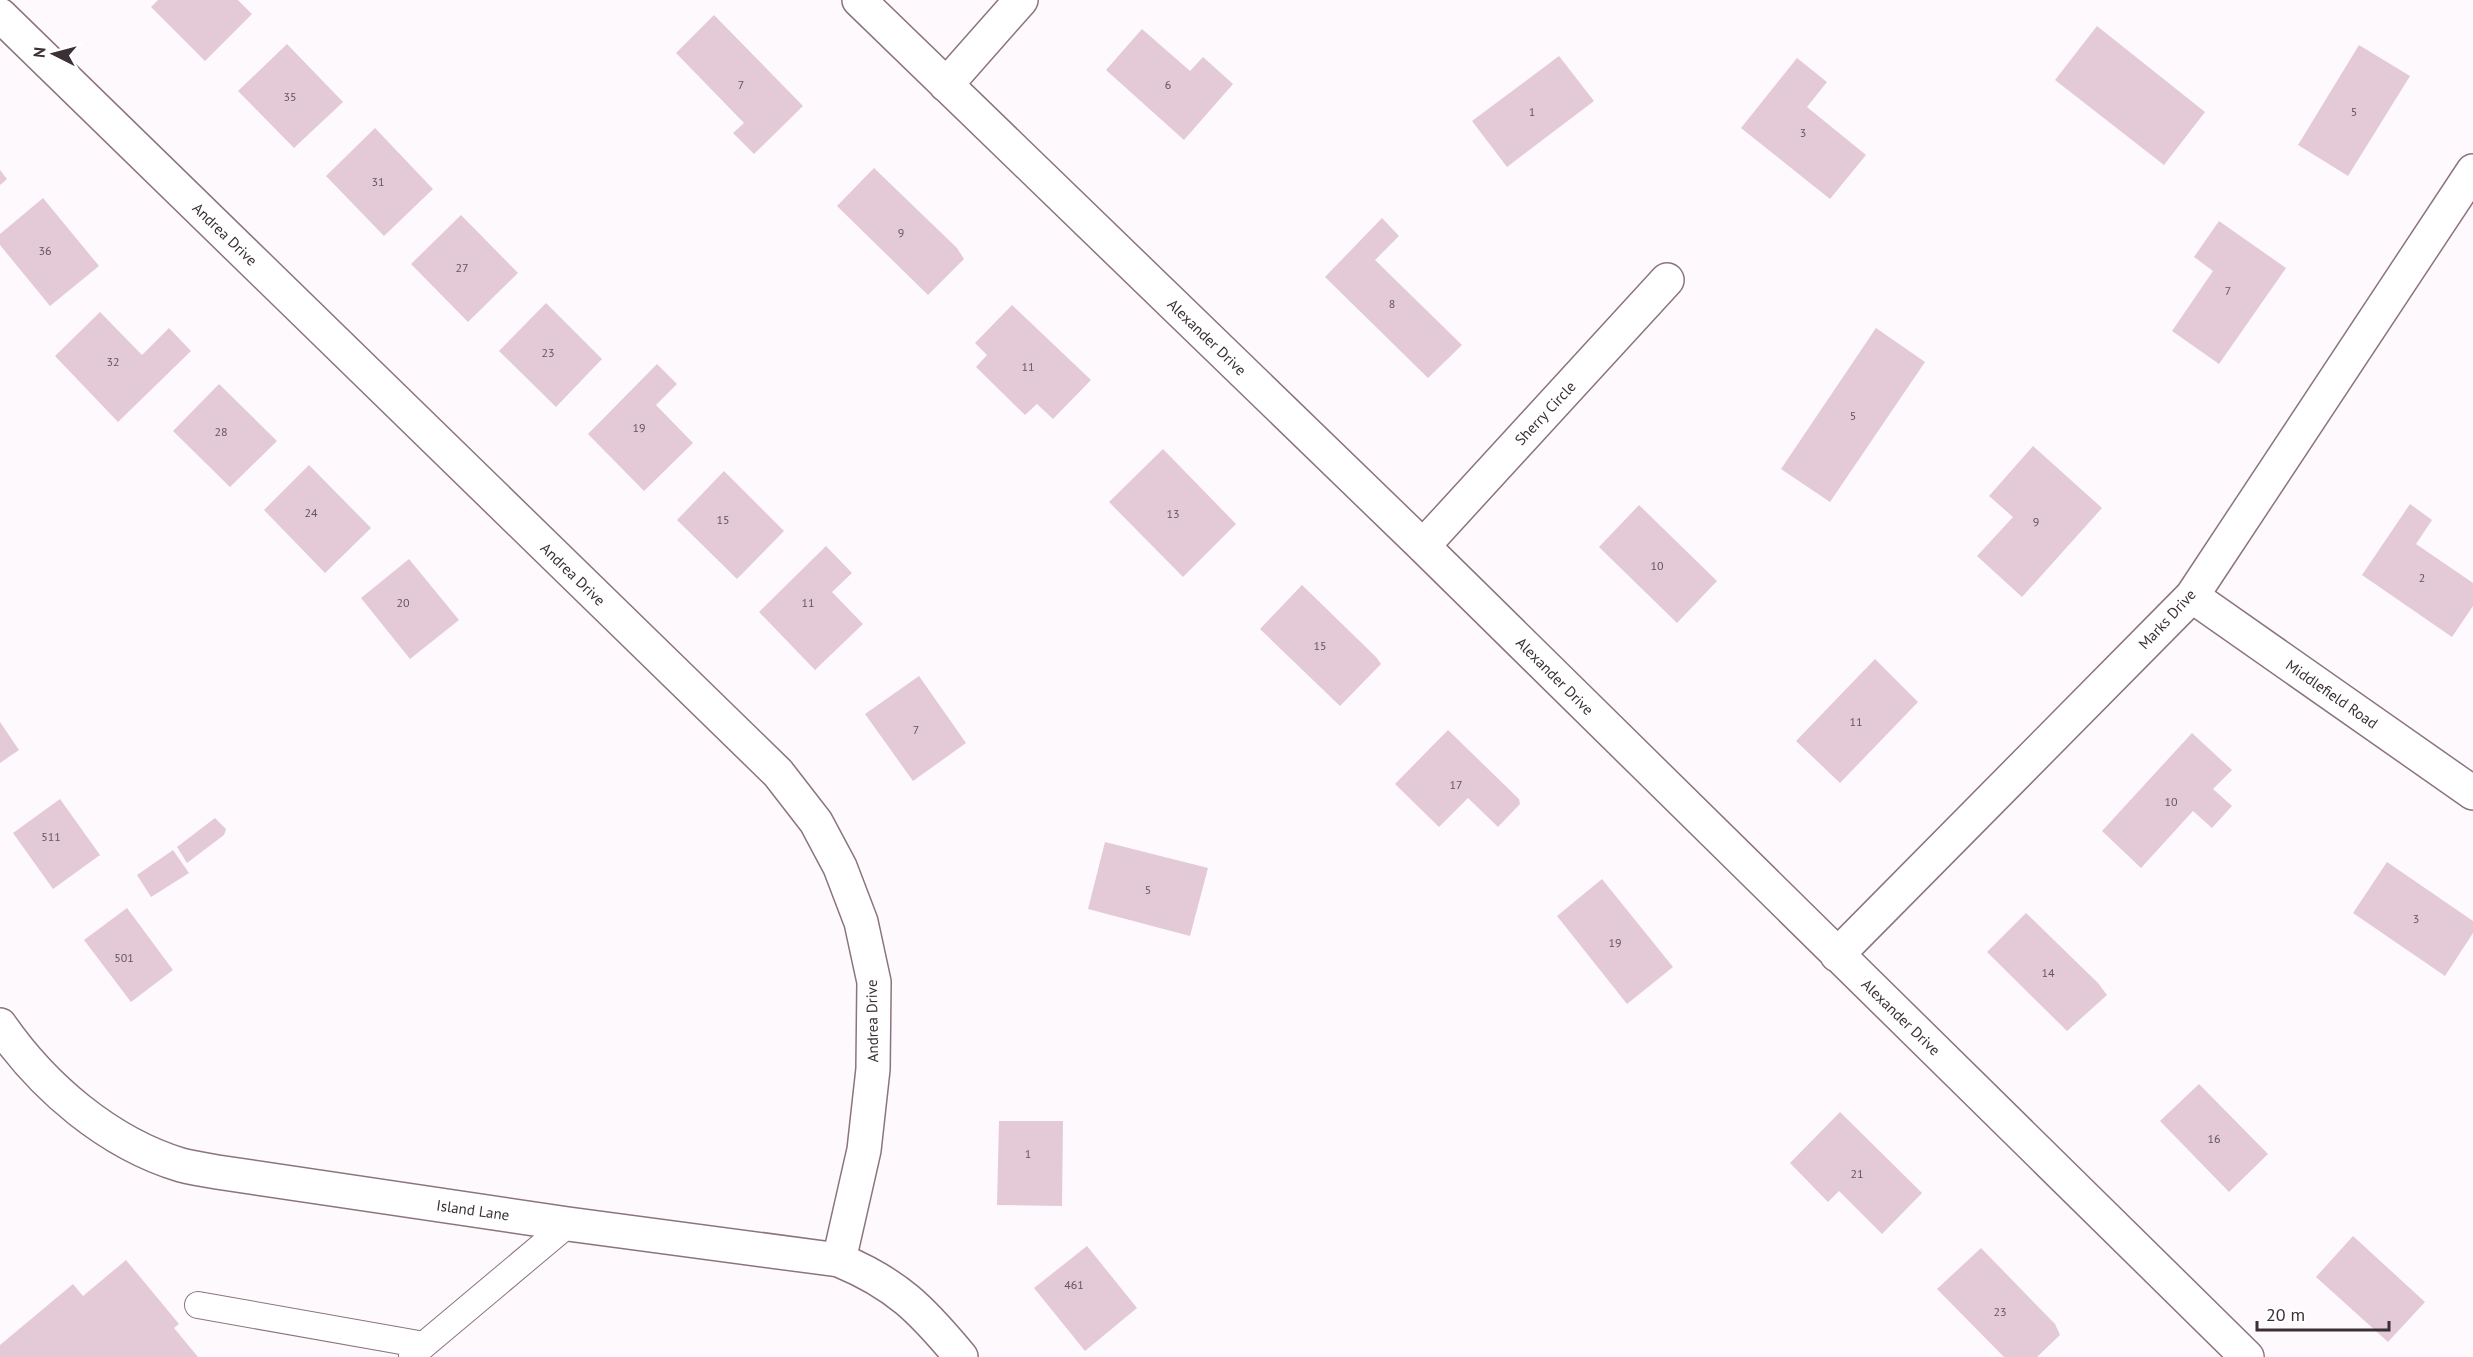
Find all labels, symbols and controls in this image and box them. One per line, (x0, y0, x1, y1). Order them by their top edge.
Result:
north arrow (24, 24, 84, 84)
text: N (29, 46, 50, 59)
house number: 7 (738, 77, 744, 92)
house number: 6 (1165, 77, 1171, 92)
house number: 35 (283, 89, 297, 104)
house number: 1 (1529, 104, 1535, 119)
house number: 5 (2351, 104, 2357, 119)
house number: 3 (1800, 125, 1806, 140)
house number: 31 (371, 174, 385, 189)
street label: Andrea Drive (189, 198, 261, 270)
house number: 9 (898, 225, 904, 240)
house number: 36 (38, 243, 52, 258)
house number: 27 (455, 260, 469, 275)
house number: 7 (2225, 283, 2231, 298)
street label: Alexander Drive (1164, 295, 1250, 379)
house number: 8 (1389, 296, 1395, 311)
house number: 23 (541, 345, 555, 360)
house number: 32 (106, 354, 120, 369)
house number: 11 (1021, 359, 1035, 374)
street label: Sherry Circle (1510, 377, 1580, 449)
house number: 5 (1850, 408, 1856, 423)
house number: 19 (632, 420, 646, 435)
house number: 28 (214, 424, 228, 439)
house number: 24 (304, 505, 318, 520)
house number: 13 (1166, 506, 1180, 521)
house number: 15 (716, 512, 730, 527)
house number: 9 (2033, 514, 2039, 529)
street label: Andrea Drive (537, 538, 609, 610)
house number: 10 (1650, 558, 1664, 573)
house number: 2 (2419, 570, 2425, 585)
street label: Marks Drive (2134, 585, 2200, 653)
house number: 20 (396, 595, 410, 610)
house number: 11 (801, 595, 815, 610)
street label: Alexander Drive (1512, 633, 1598, 719)
house number: 15 (1313, 638, 1327, 653)
street label: Middlefield Road (2282, 655, 2382, 733)
house number: 11 (1849, 714, 1863, 729)
house number: 7 (913, 722, 919, 737)
house number: 17 (1449, 777, 1463, 792)
house number: 10 (2164, 794, 2178, 809)
house number: 511 (41, 829, 61, 844)
house number: 5 (1145, 882, 1151, 897)
house number: 3 (2413, 911, 2419, 926)
house number: 19 (1608, 935, 1622, 950)
house number: 501 (114, 950, 134, 965)
house number: 14 (2041, 965, 2055, 980)
street label: Alexander Drive (1858, 975, 1944, 1059)
street label: Andrea Drive (862, 979, 882, 1063)
house number: 16 (2207, 1131, 2221, 1146)
house number: 1 (1025, 1146, 1031, 1161)
house number: 21 (1850, 1166, 1864, 1181)
street label: Island Lane (435, 1195, 511, 1225)
house number: 461 (1064, 1277, 1084, 1292)
scale bar (2257, 1294, 2389, 1332)
text: 20 m (2266, 1303, 2305, 1326)
house number: 23 (1993, 1304, 2007, 1319)

